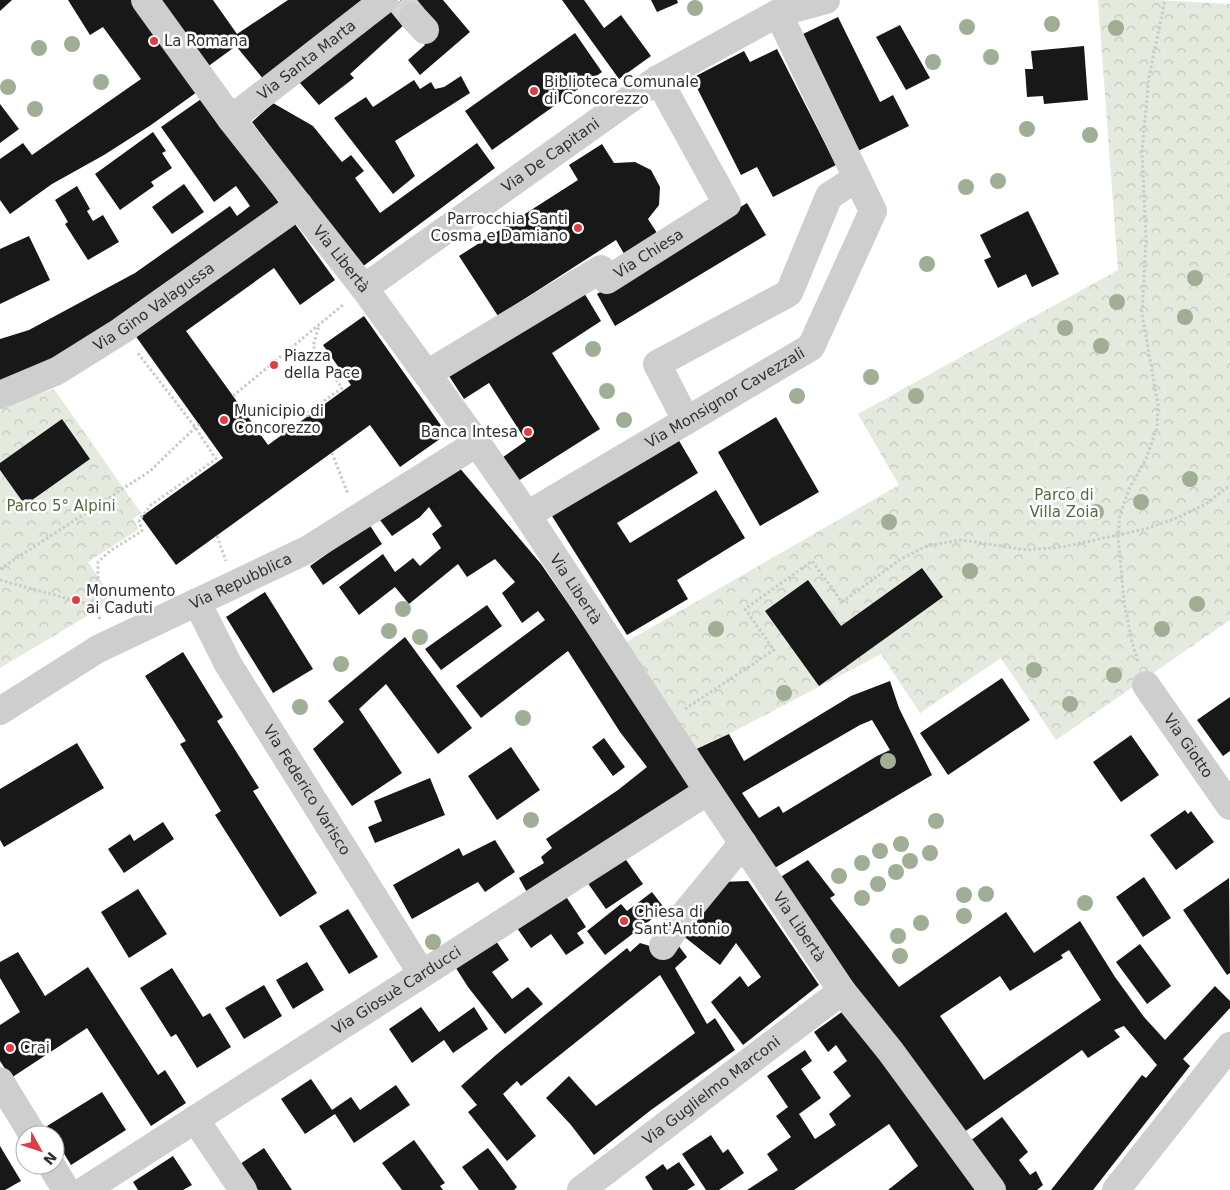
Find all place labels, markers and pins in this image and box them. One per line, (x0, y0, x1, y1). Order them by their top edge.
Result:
place label: La Romana (164, 32, 248, 50)
marker: La Romana (148, 35, 160, 47)
place label: Biblioteca Comunale di Concorezzo (544, 73, 699, 108)
marker: Biblioteca Comunale di Concorezzo (528, 85, 540, 97)
place label: Parrocchia Santi Cosma e Damiano (431, 210, 568, 245)
marker: Parrocchia Santi Cosma e Damiano (572, 222, 584, 234)
place label: Piazza della Pace (284, 347, 360, 382)
marker: Piazza della Pace (268, 359, 280, 371)
place label: Municipio di Concorezzo (234, 402, 324, 437)
marker: Municipio di Concorezzo (218, 414, 230, 426)
place label: Banca Intesa (421, 423, 518, 441)
marker: Banca Intesa (522, 426, 534, 438)
place label: Monumento ai Caduti (86, 582, 176, 617)
marker: Monumento ai Caduti (70, 594, 82, 606)
place label: Chiesa di Sant'Antonio (634, 903, 730, 938)
marker: Chiesa di Sant'Antonio (618, 915, 630, 927)
place label: Crai (20, 1039, 50, 1057)
marker: Crai (4, 1042, 16, 1054)

